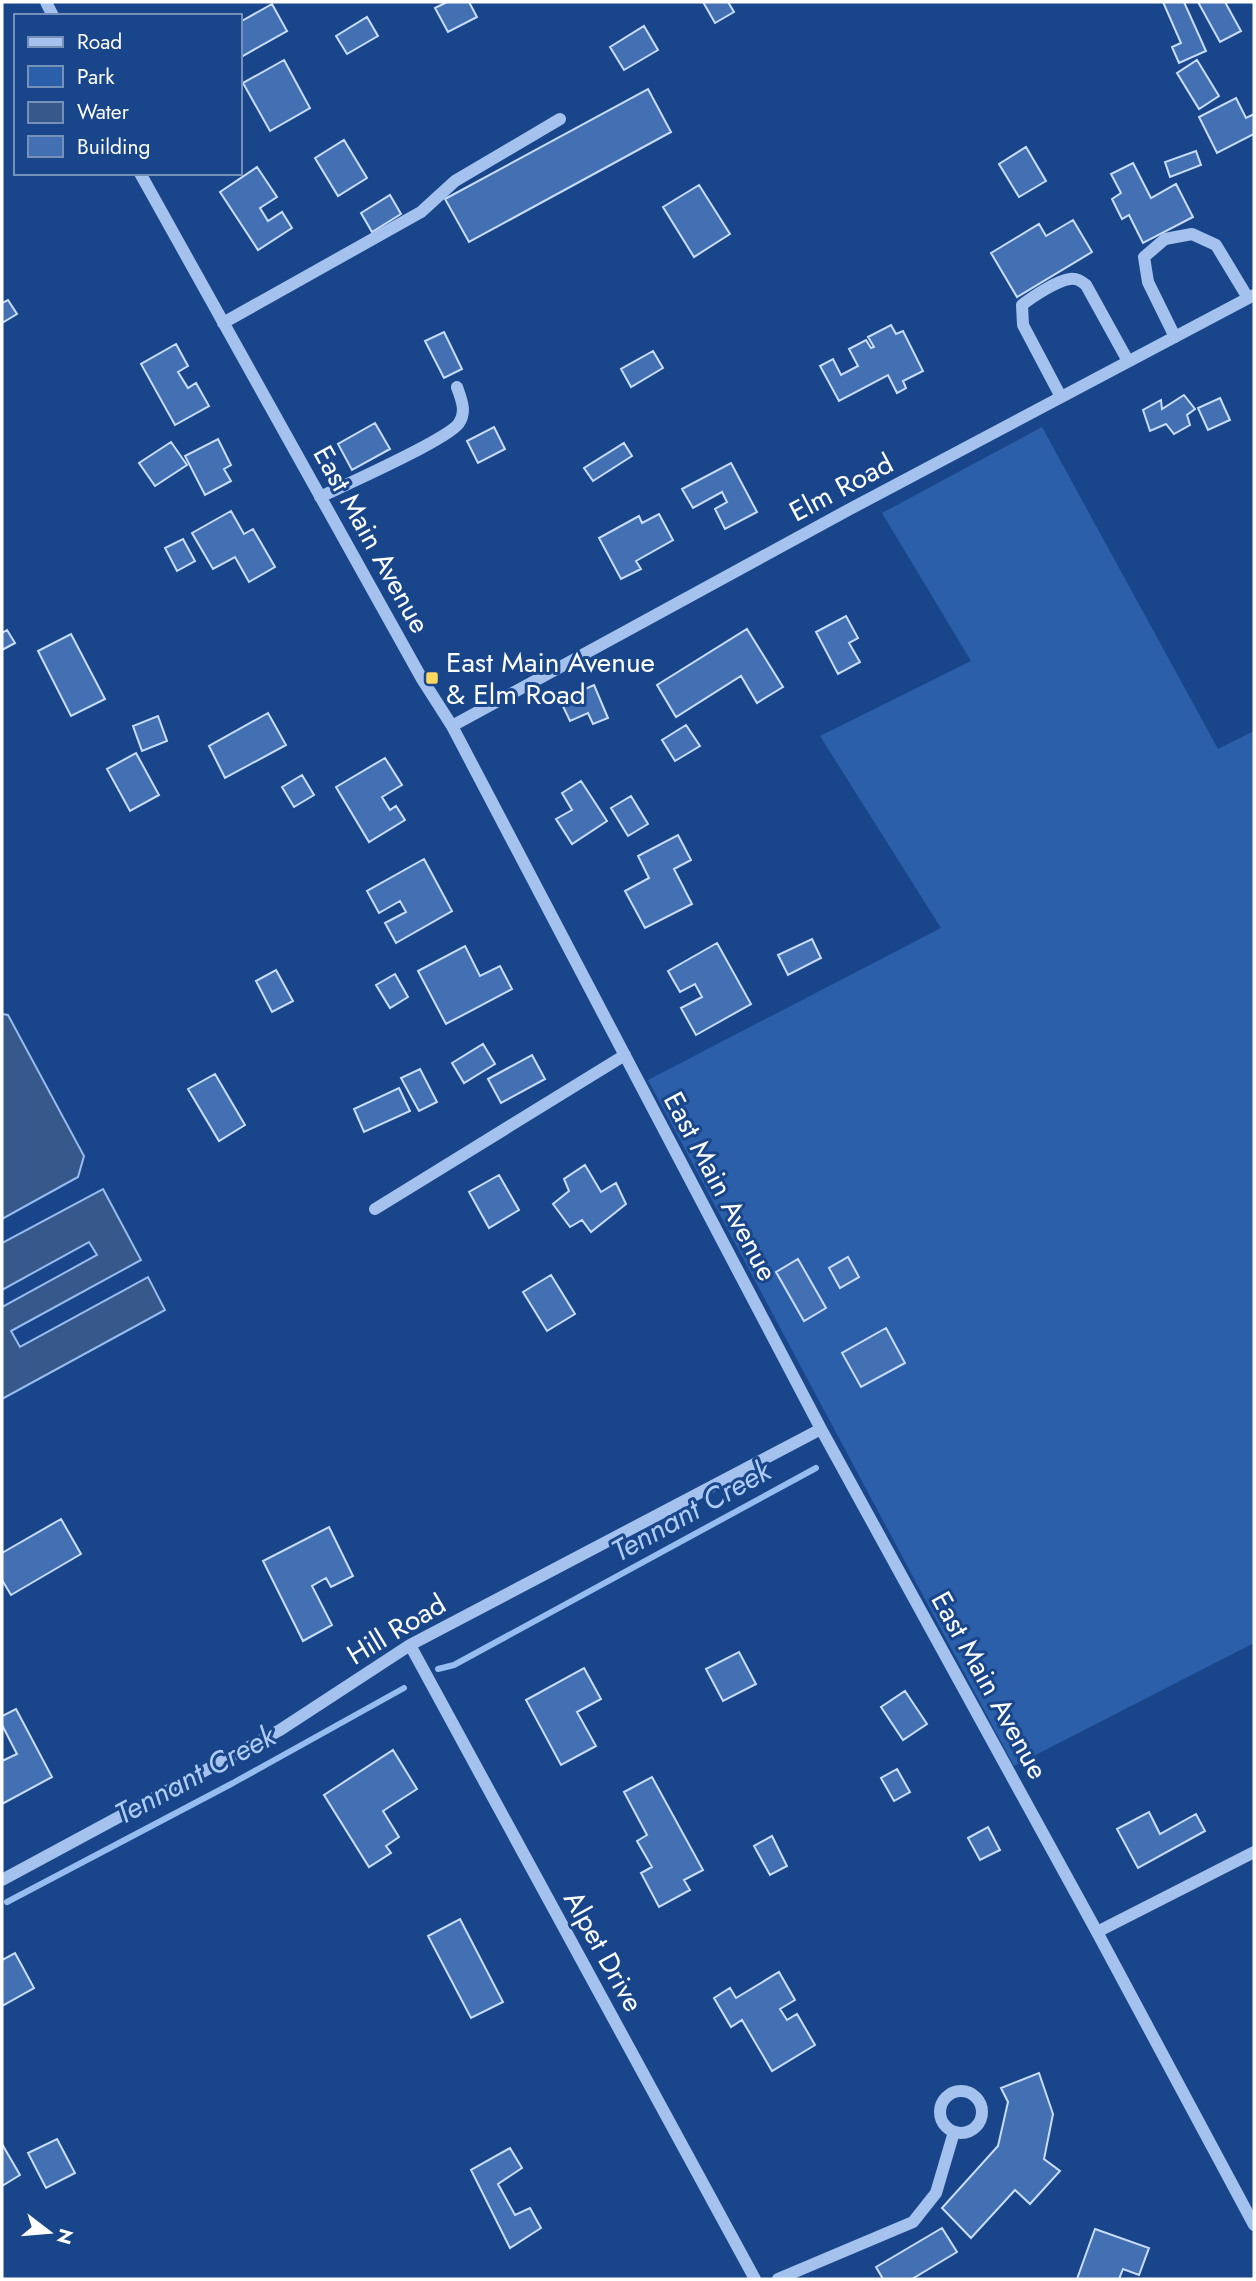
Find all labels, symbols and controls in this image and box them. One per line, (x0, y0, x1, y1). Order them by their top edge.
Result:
legend (14, 14, 242, 175)
text: Road (77, 27, 122, 57)
text: Park (77, 62, 115, 92)
text: Water (77, 97, 130, 127)
text: Building (77, 132, 150, 162)
street label: East Main Avenue (303, 438, 440, 641)
street label: Elm Road (782, 443, 901, 532)
place label: East Main Avenue & Elm Road (446, 642, 655, 715)
marker: East Main Avenue & Elm Road (424, 670, 440, 686)
street label: East Main Avenue (653, 1084, 788, 1288)
water label: Tennant Creek (603, 1448, 779, 1572)
street label: Hill Road (339, 1584, 454, 1675)
street label: East Main Avenue (921, 1584, 1058, 1787)
water label: Tennant Creek (107, 1714, 284, 1835)
street label: Alpet Drive (553, 1883, 654, 2019)
north arrow (14, 2197, 84, 2267)
text: N (50, 2226, 80, 2248)

